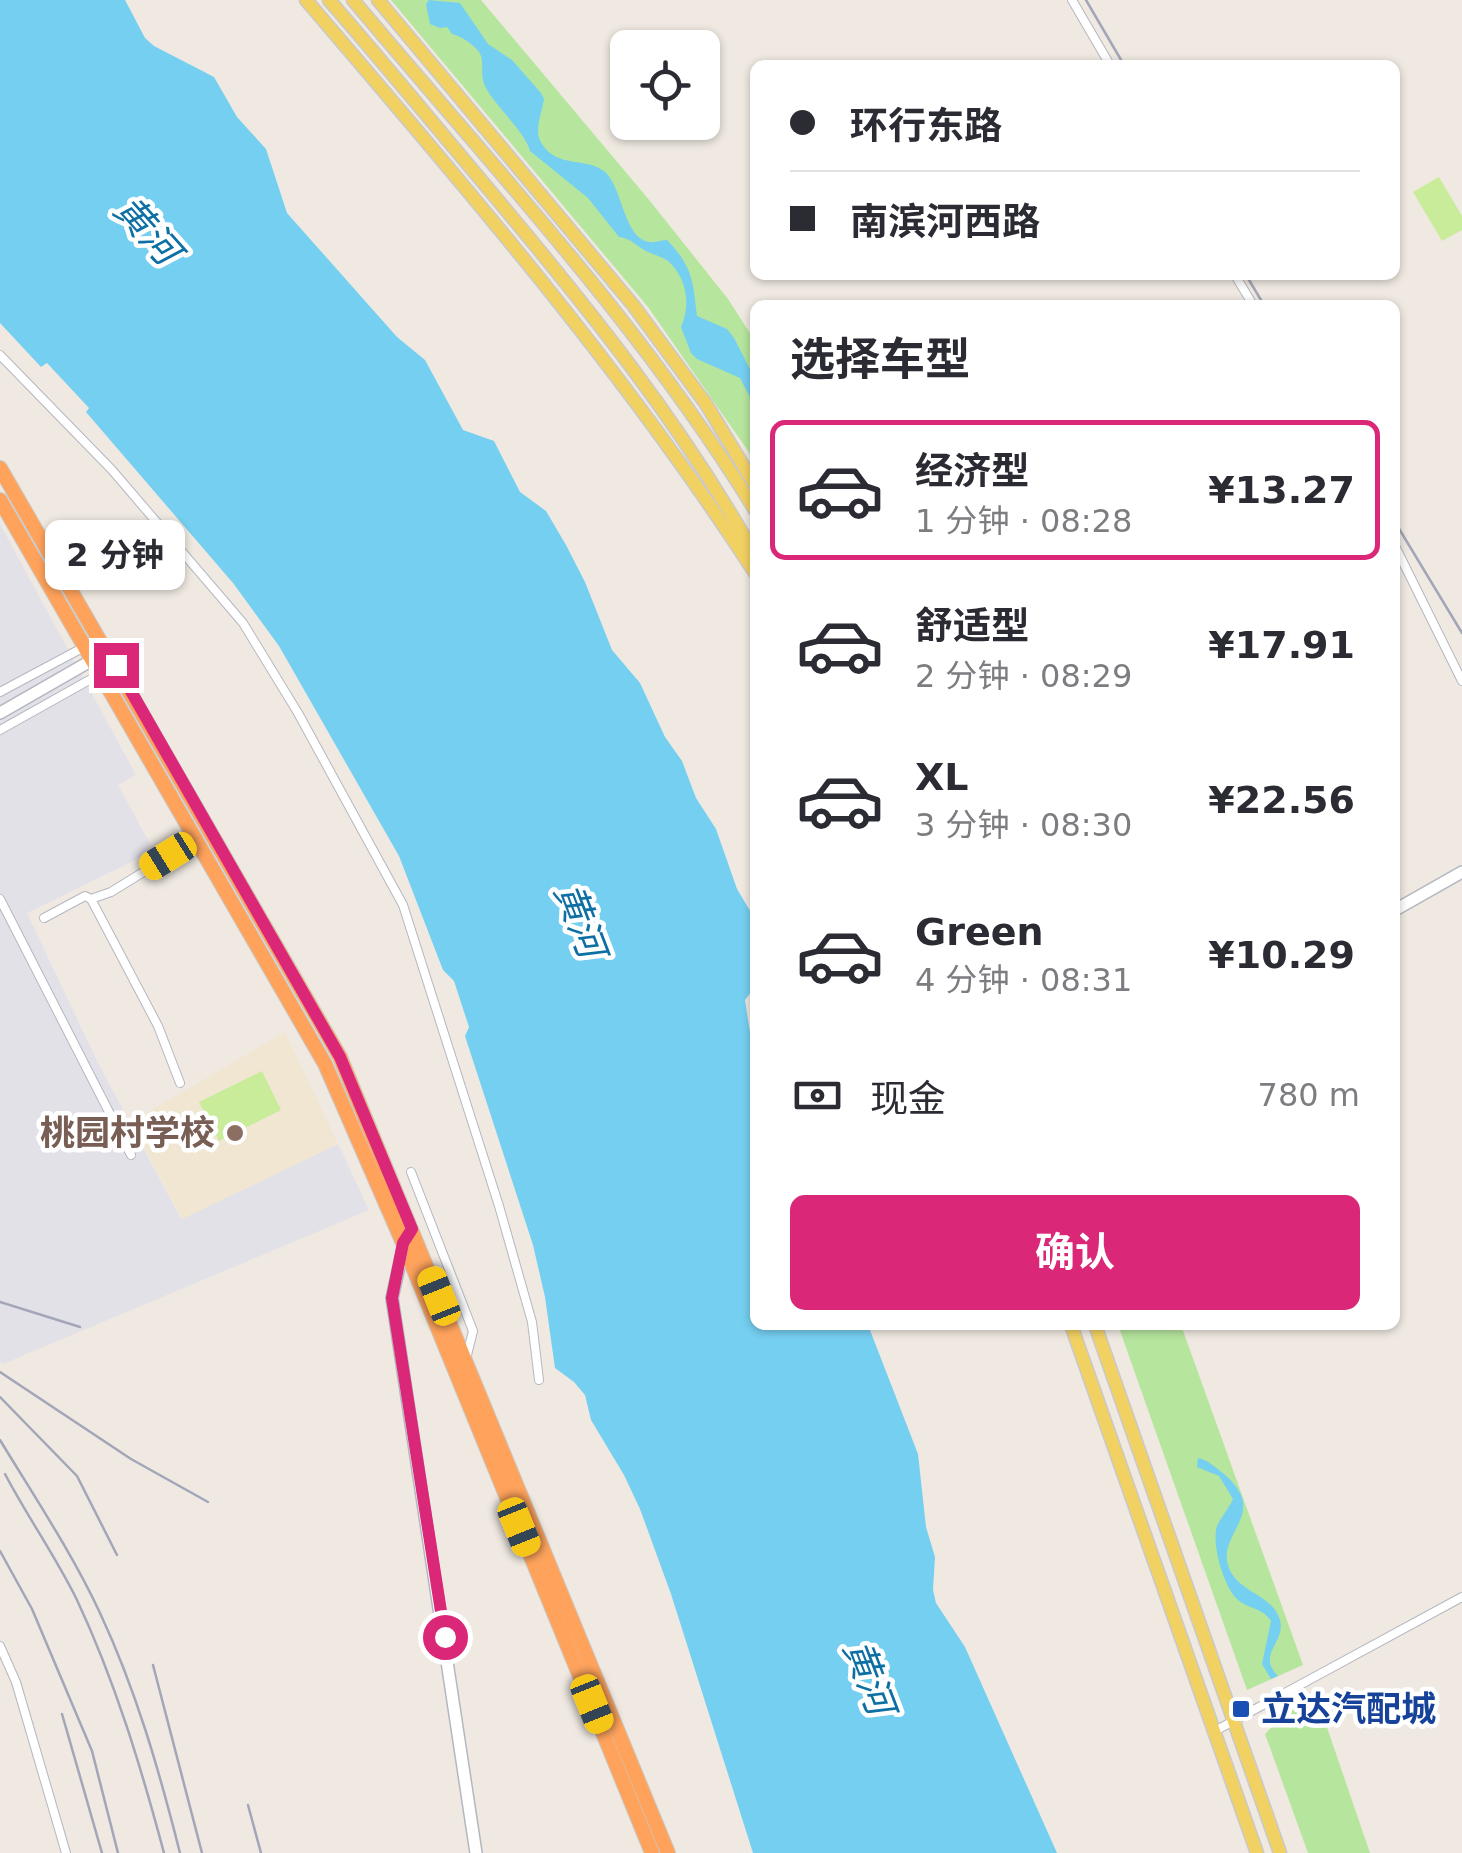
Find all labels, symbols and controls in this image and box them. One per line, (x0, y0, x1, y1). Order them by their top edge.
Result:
map controls (610, 30, 720, 140)
button: locate (610, 30, 720, 140)
text: 环行东路 (850, 104, 1002, 148)
water label: 黄河 (105, 187, 193, 278)
text: 南滨河西路 (850, 200, 1040, 244)
text: 选择车型 (790, 333, 970, 386)
icon: car (795, 445, 885, 535)
text: 经济型 (915, 449, 1029, 493)
text: ¥13.27 (1208, 468, 1355, 512)
text: 1 分钟 · 08:28 (915, 502, 1132, 540)
callout: 2 分钟 (46, 520, 186, 590)
text: 2 分钟 (66, 536, 164, 574)
icon: car (795, 600, 885, 690)
text: 舒适型 (915, 604, 1029, 648)
text: ¥17.91 (1208, 623, 1355, 667)
route end (94, 643, 139, 688)
text: 2 分钟 · 08:29 (915, 657, 1132, 695)
icon: car (795, 755, 885, 845)
text: XL (915, 755, 969, 799)
text: ¥22.56 (1208, 778, 1355, 822)
text: 3 分钟 · 08:30 (915, 806, 1132, 844)
car (135, 827, 201, 885)
water label: 黄河 (546, 877, 617, 970)
icon: car (795, 910, 885, 1000)
text: Green (915, 910, 1044, 954)
text: ¥10.29 (1208, 933, 1355, 977)
text: 4 分钟 · 08:31 (915, 961, 1132, 999)
icon: cash (790, 1068, 845, 1123)
text: 780 m (1258, 1076, 1360, 1114)
text: 现金 (870, 1077, 946, 1121)
place label: 桃园村学校 (40, 1113, 215, 1153)
marker: 桃园村学校 (224, 1122, 246, 1144)
button: 确认 (790, 1195, 1360, 1310)
car (414, 1263, 464, 1329)
car (494, 1494, 544, 1560)
route start (423, 1615, 468, 1660)
water label: 黄河 (835, 1634, 906, 1727)
car (567, 1671, 617, 1737)
place label: 立达汽配城 (1261, 1689, 1436, 1729)
marker: 立达汽配城 (1230, 1698, 1252, 1720)

